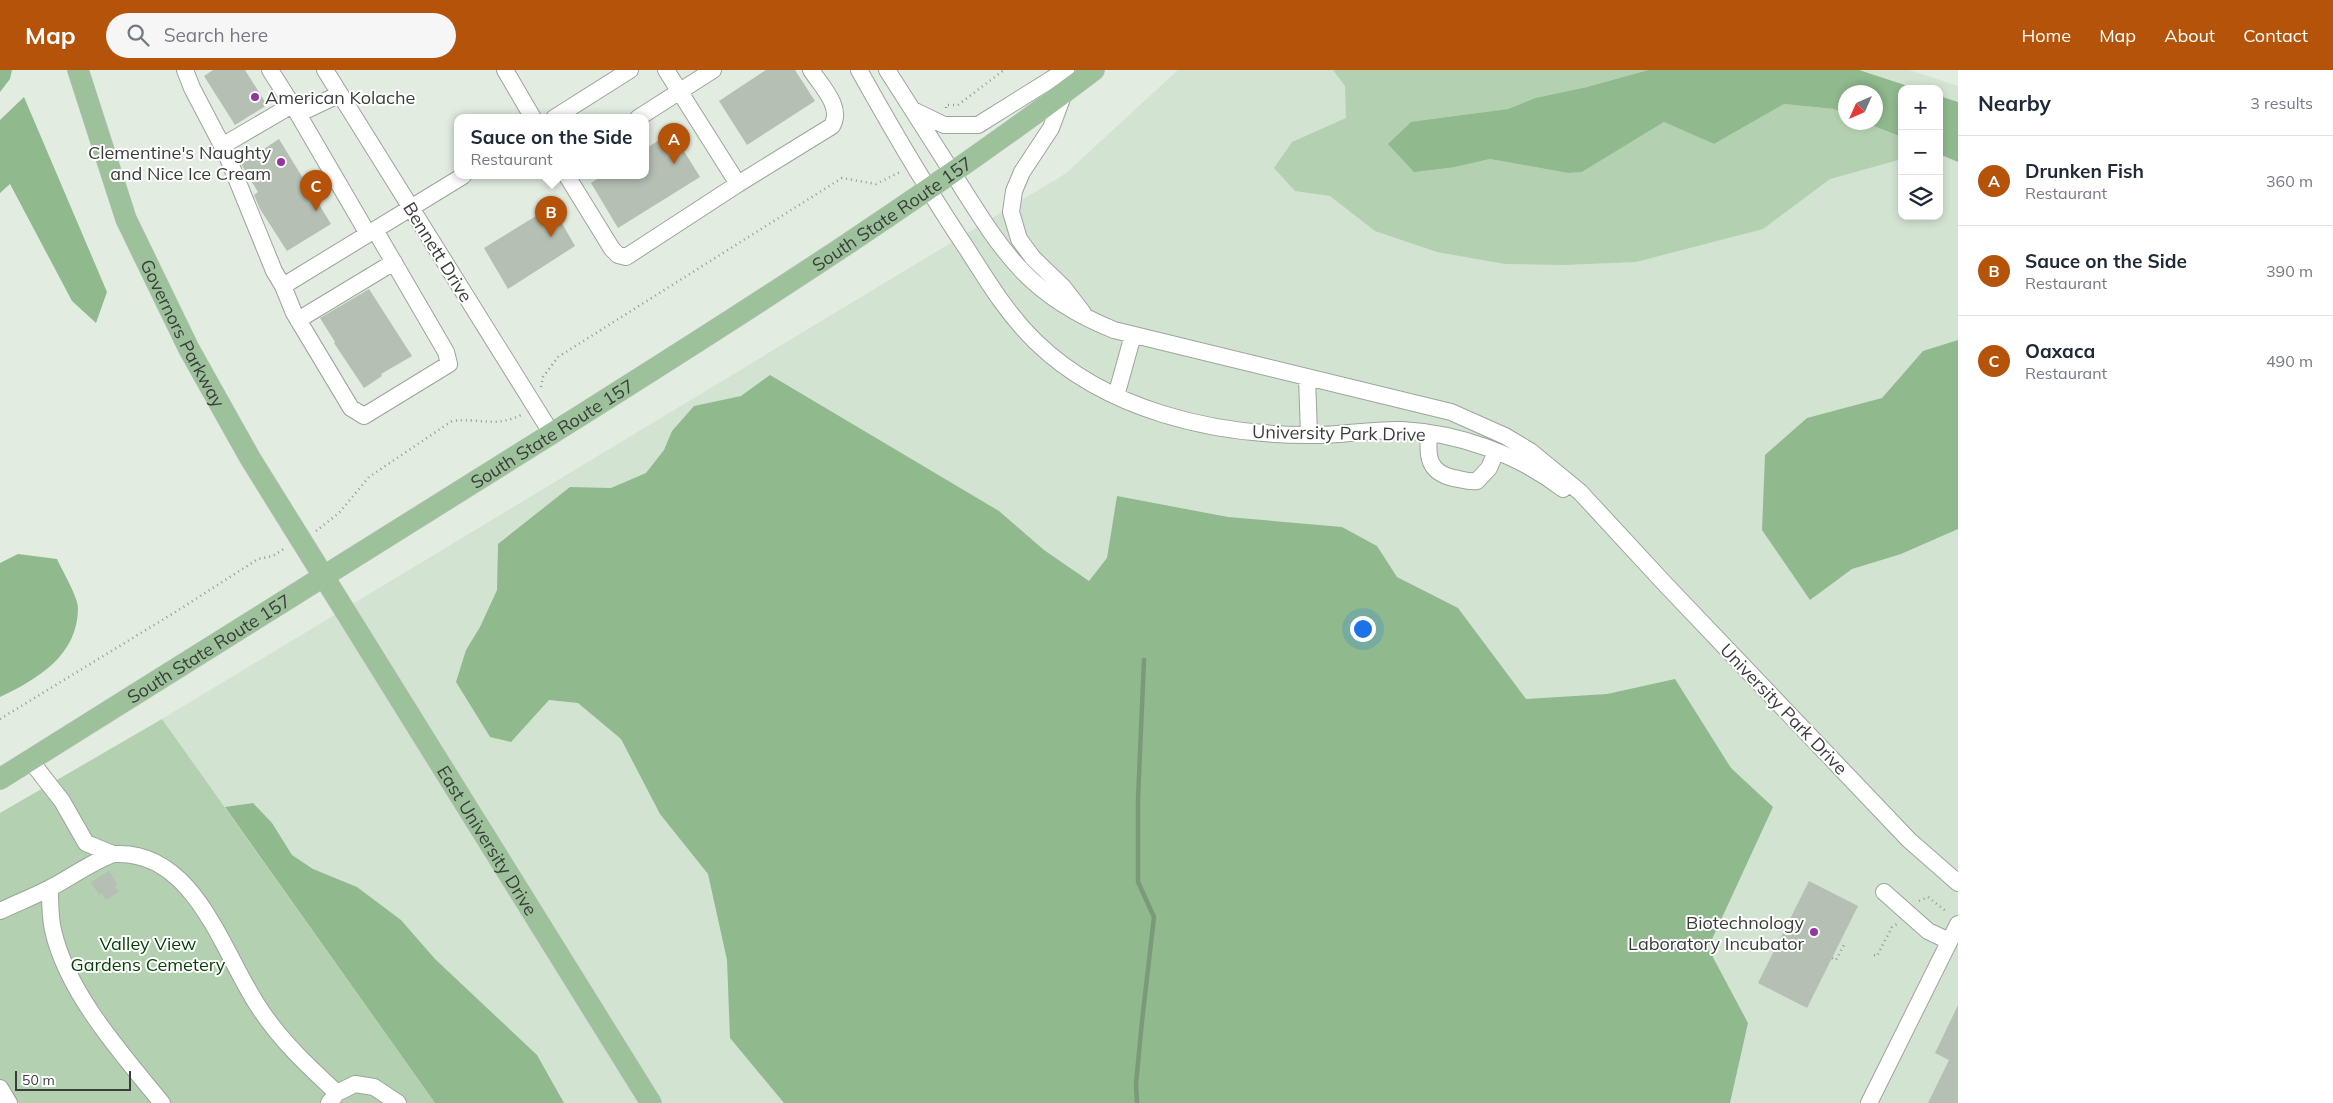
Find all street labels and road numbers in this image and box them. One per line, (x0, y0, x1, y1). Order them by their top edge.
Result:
street label: South State Route 157 (807, 151, 976, 276)
street label: Bennett Drive (398, 198, 478, 306)
street label: Governors Parkway (136, 255, 231, 411)
street label: South State Route 157 (466, 374, 638, 493)
street label: University Park Drive (1252, 420, 1426, 446)
street label: South State Route 157 (122, 589, 295, 708)
street label: University Park Drive (1715, 639, 1853, 779)
street label: East University Drive (432, 761, 543, 919)

